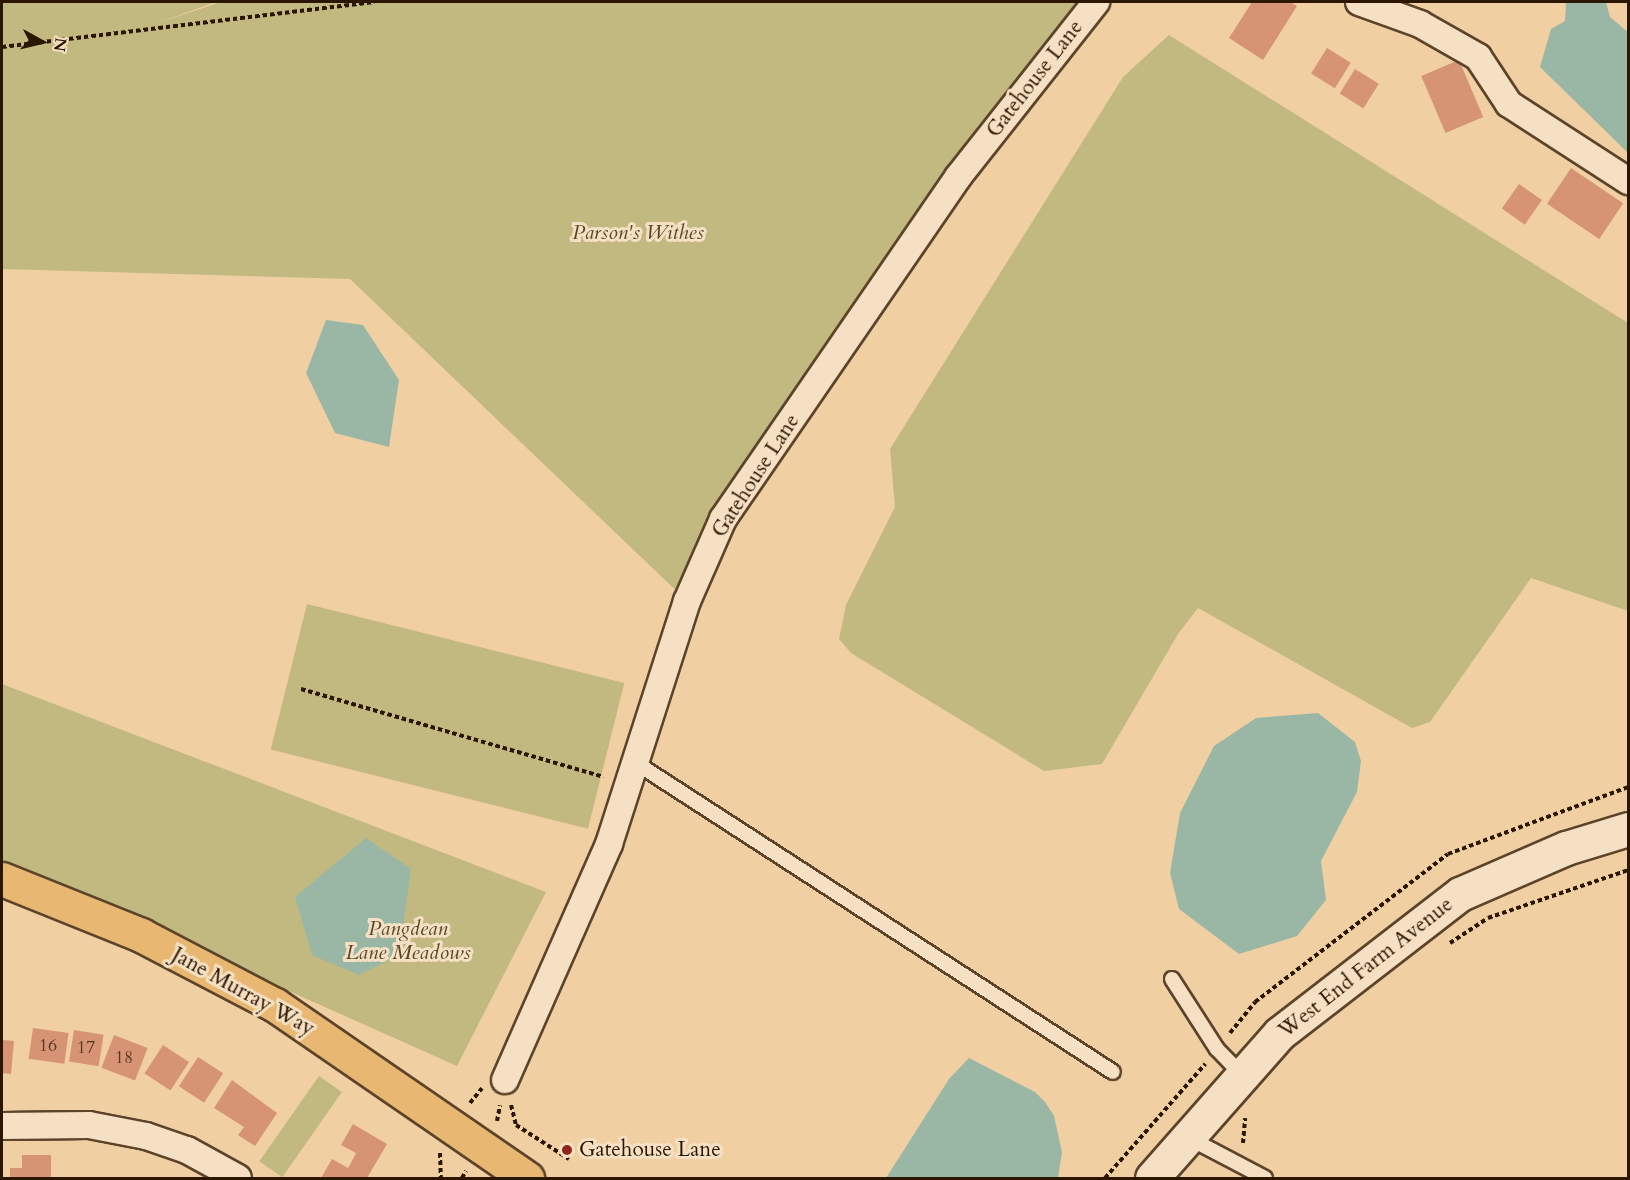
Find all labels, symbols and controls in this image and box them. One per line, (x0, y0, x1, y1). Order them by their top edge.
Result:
north arrow (12, 12, 72, 72)
street label: Gatehouse Lane (981, 15, 1089, 143)
text: N (48, 36, 72, 53)
park label: Parson's Withes (572, 220, 704, 246)
street label: Gatehouse Lane (707, 410, 805, 542)
street label: West End Farm Avenue (1274, 892, 1458, 1044)
park label: Pangdean Lane Meadows (345, 916, 471, 966)
street label: Jane Murray Way (167, 942, 319, 1042)
house number: 16 (39, 1035, 57, 1057)
house number: 17 (77, 1037, 95, 1059)
house number: 18 (115, 1047, 133, 1069)
place label: Gatehouse Lane (579, 1137, 721, 1163)
marker: Gatehouse Lane (560, 1143, 574, 1157)

